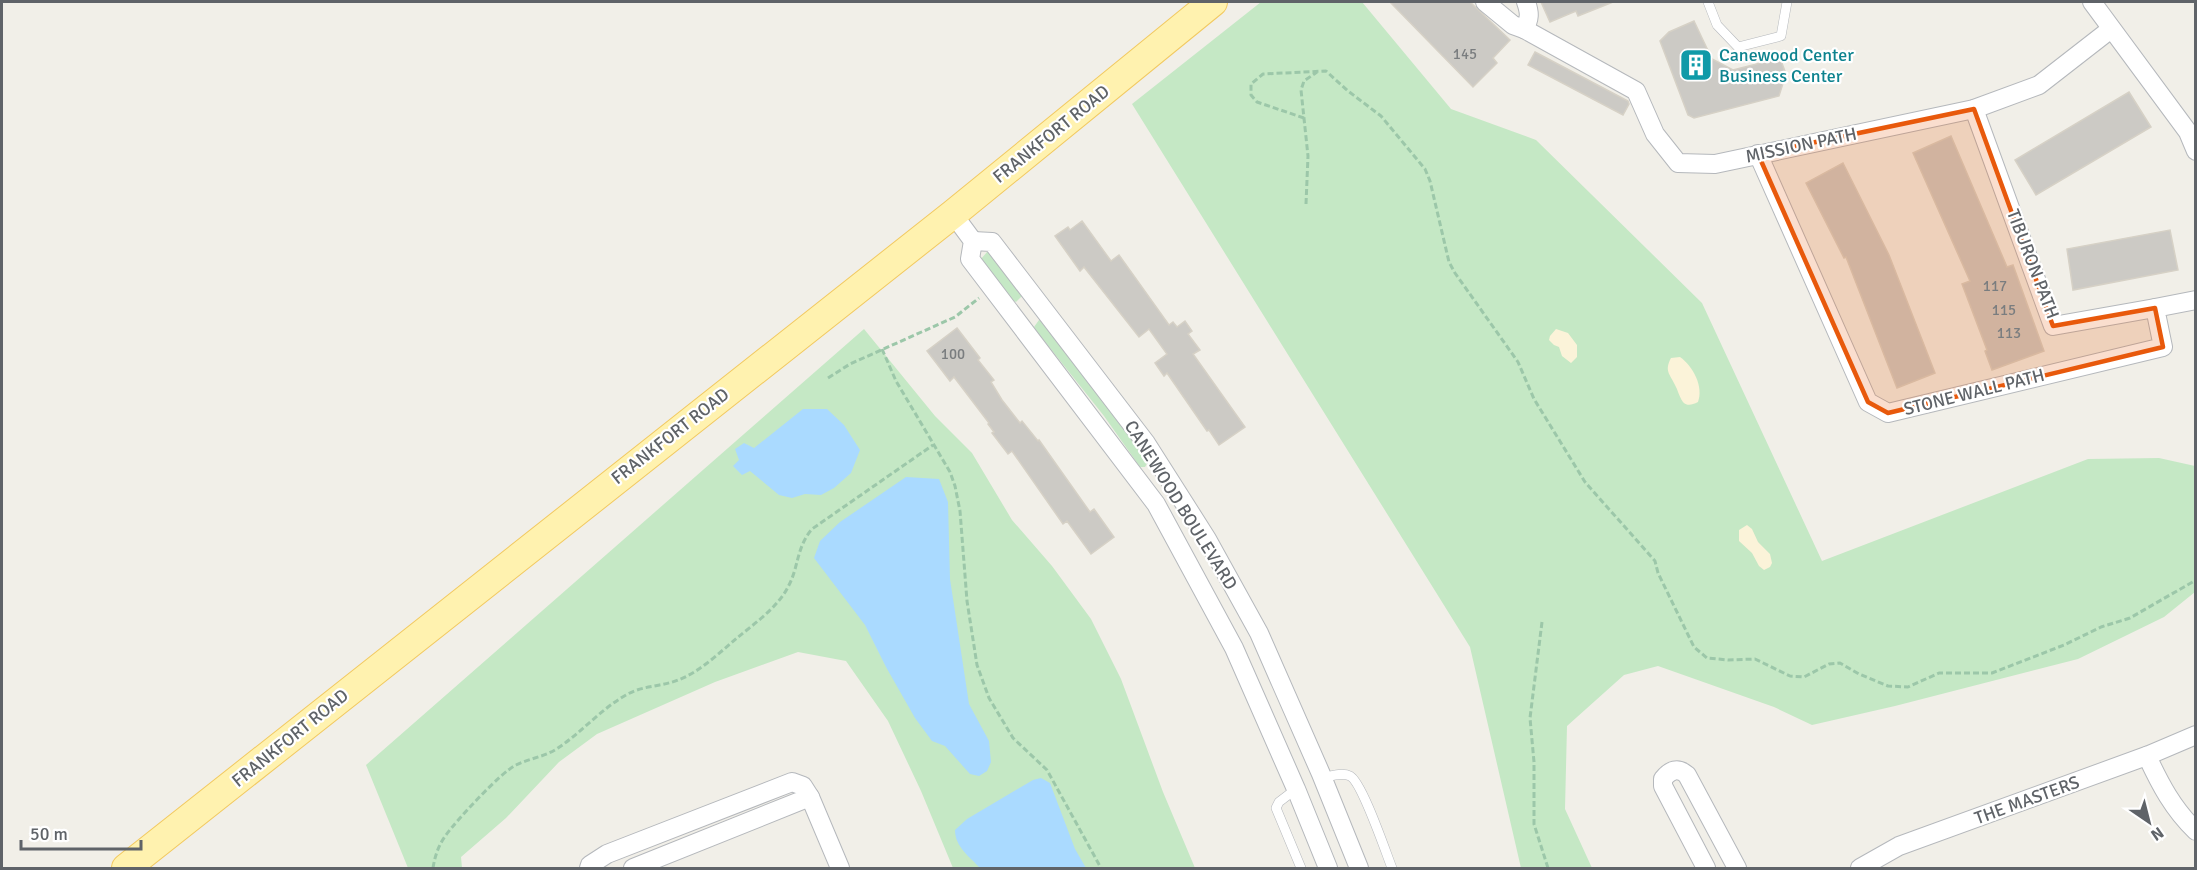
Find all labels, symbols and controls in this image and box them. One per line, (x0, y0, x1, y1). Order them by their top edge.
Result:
place label: Canewood Center Business Center (1719, 44, 1854, 87)
house number: 145 (1453, 45, 1477, 63)
building icon: Canewood Center Business Center (1678, 47, 1714, 83)
street label: FRANKFORT ROAD (988, 80, 1114, 188)
street label: MISSION PATH (1743, 122, 1859, 168)
street label: TIBURON PATH (2002, 206, 2064, 322)
house number: 117 (1983, 277, 2007, 295)
house number: 115 (1992, 301, 2016, 319)
house number: 113 (1997, 324, 2021, 342)
house number: 100 (941, 345, 965, 363)
street label: STONE WALL PATH (1901, 364, 2047, 420)
street label: FRANKFORT ROAD (607, 383, 733, 489)
street label: CANEWOOD BOULEVARD (1120, 416, 1242, 594)
street label: FRANKFORT ROAD (227, 684, 353, 792)
street label: THE MASTERS (1972, 771, 2082, 829)
north arrow (2119, 792, 2179, 852)
scale bar (21, 813, 141, 851)
text: N (2147, 822, 2167, 845)
text: 50 m (30, 823, 68, 845)

